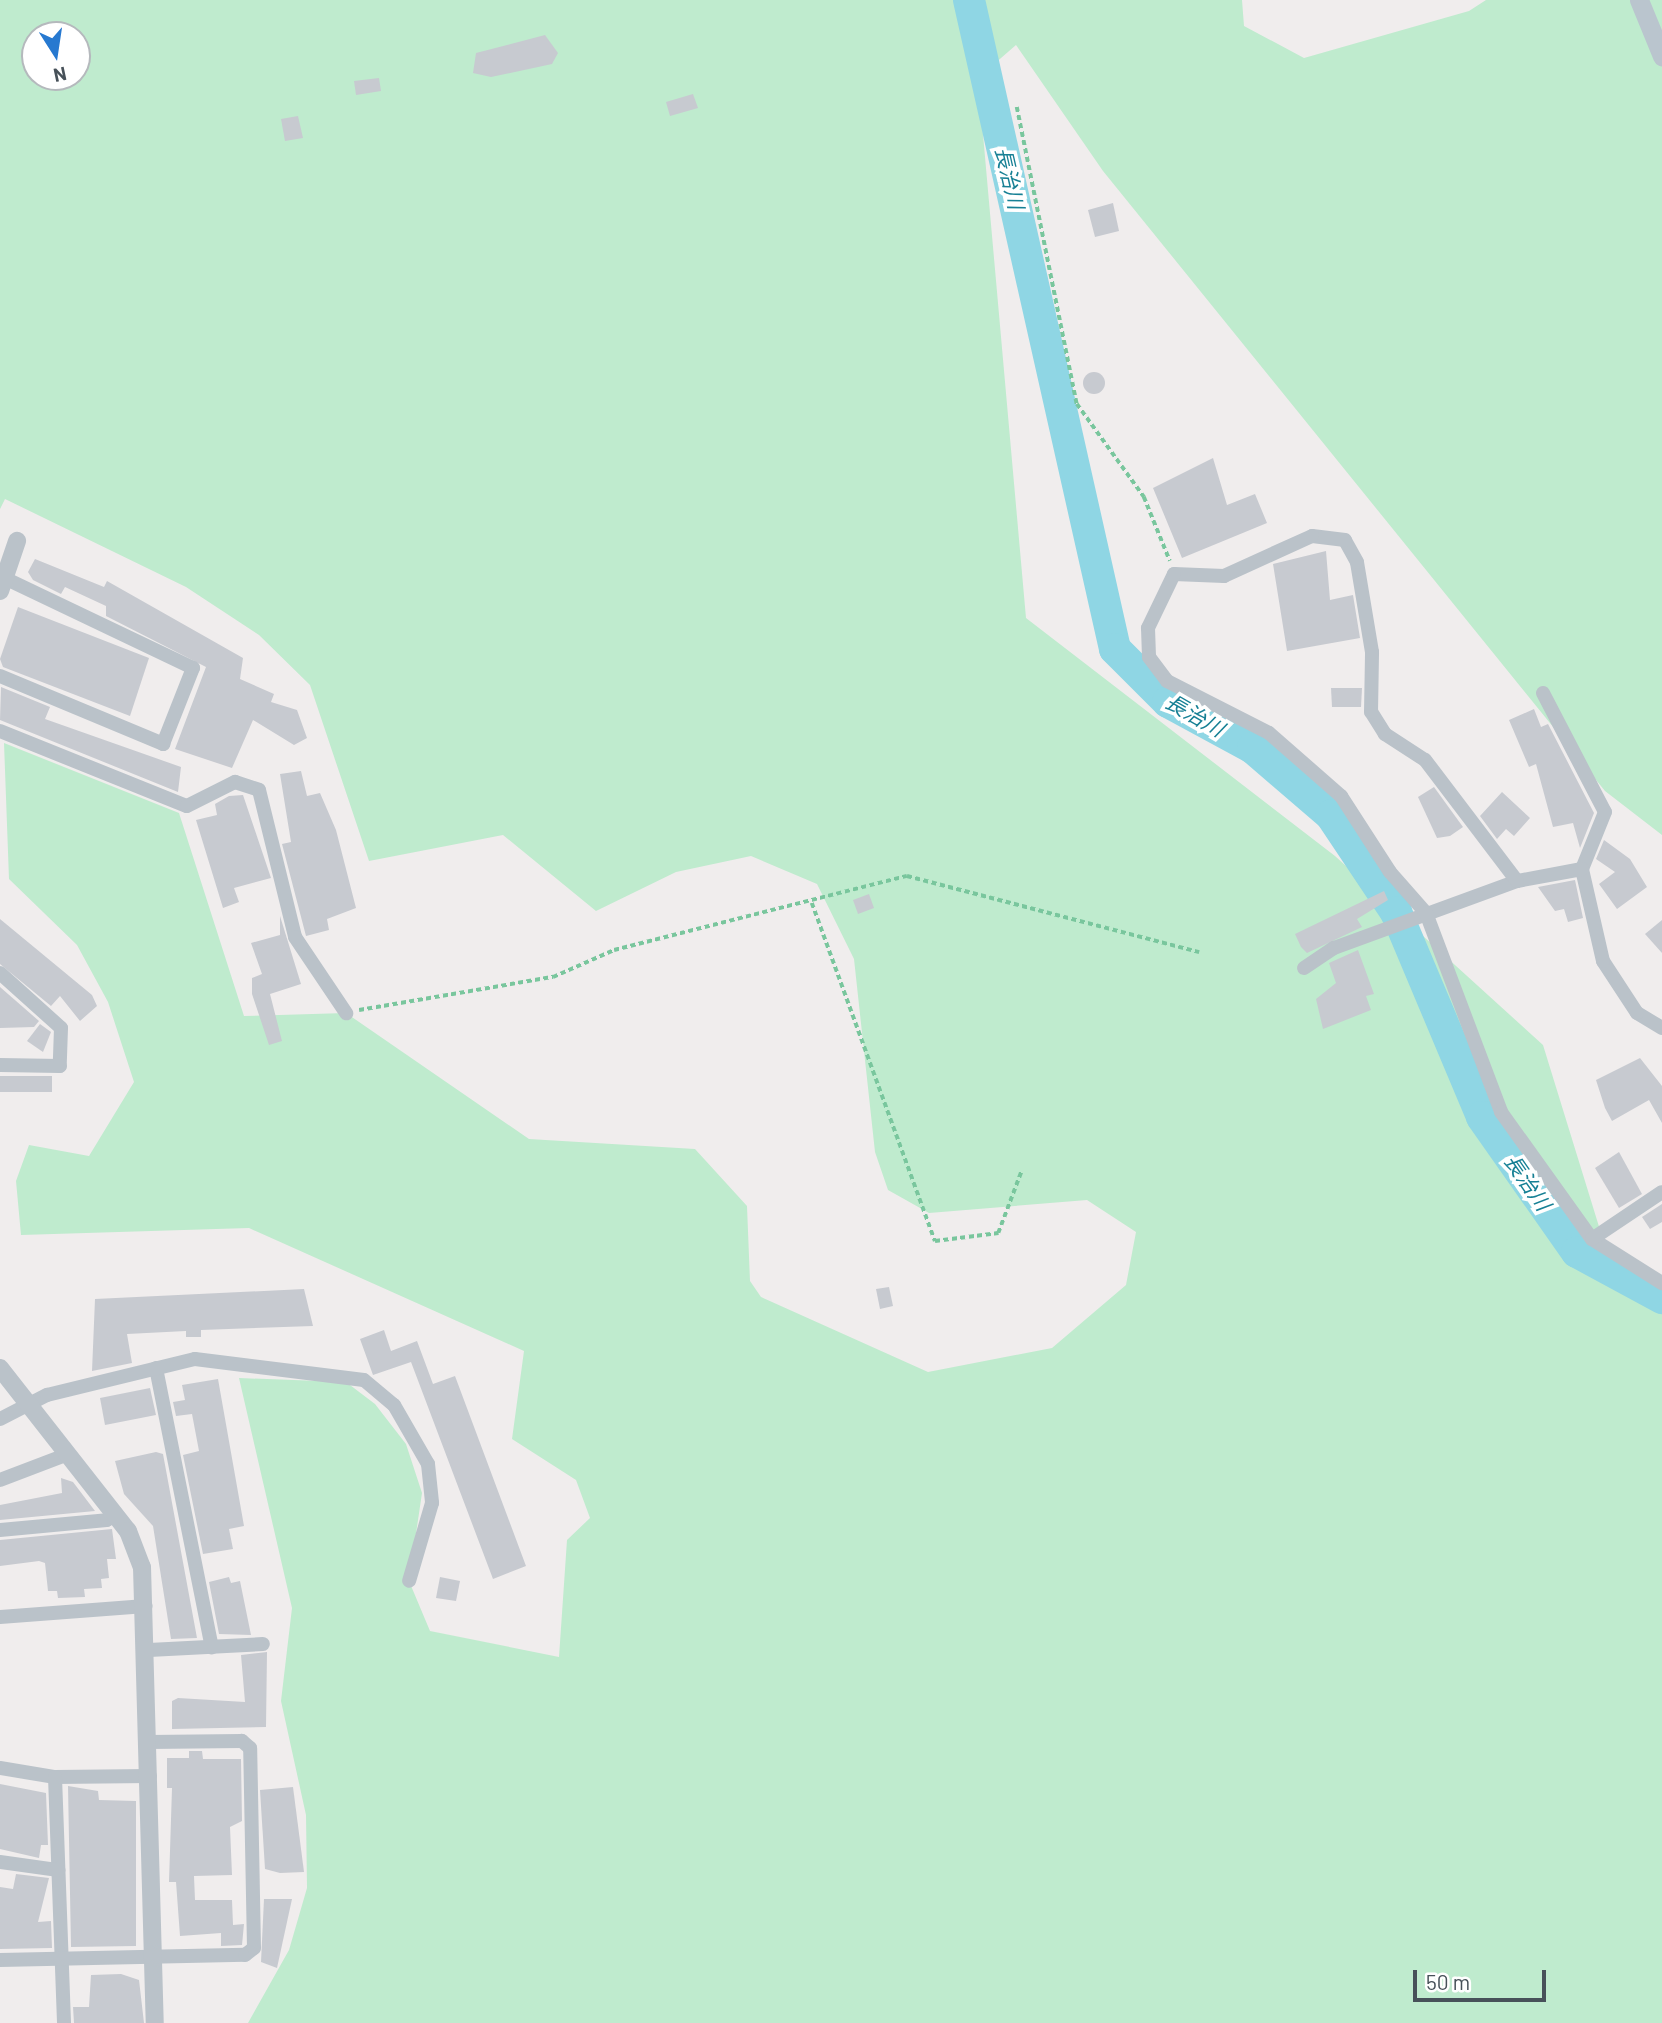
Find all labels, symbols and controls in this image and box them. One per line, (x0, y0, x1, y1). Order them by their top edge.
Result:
north arrow (21, 21, 91, 91)
text: N (51, 63, 69, 88)
water label: 長治川 (991, 144, 1029, 212)
water label: 長治川 (1161, 688, 1229, 742)
water label: 長治川 (1500, 1149, 1556, 1215)
scale bar (1417, 1956, 1550, 2000)
text: 50 m (1426, 1969, 1470, 1994)

